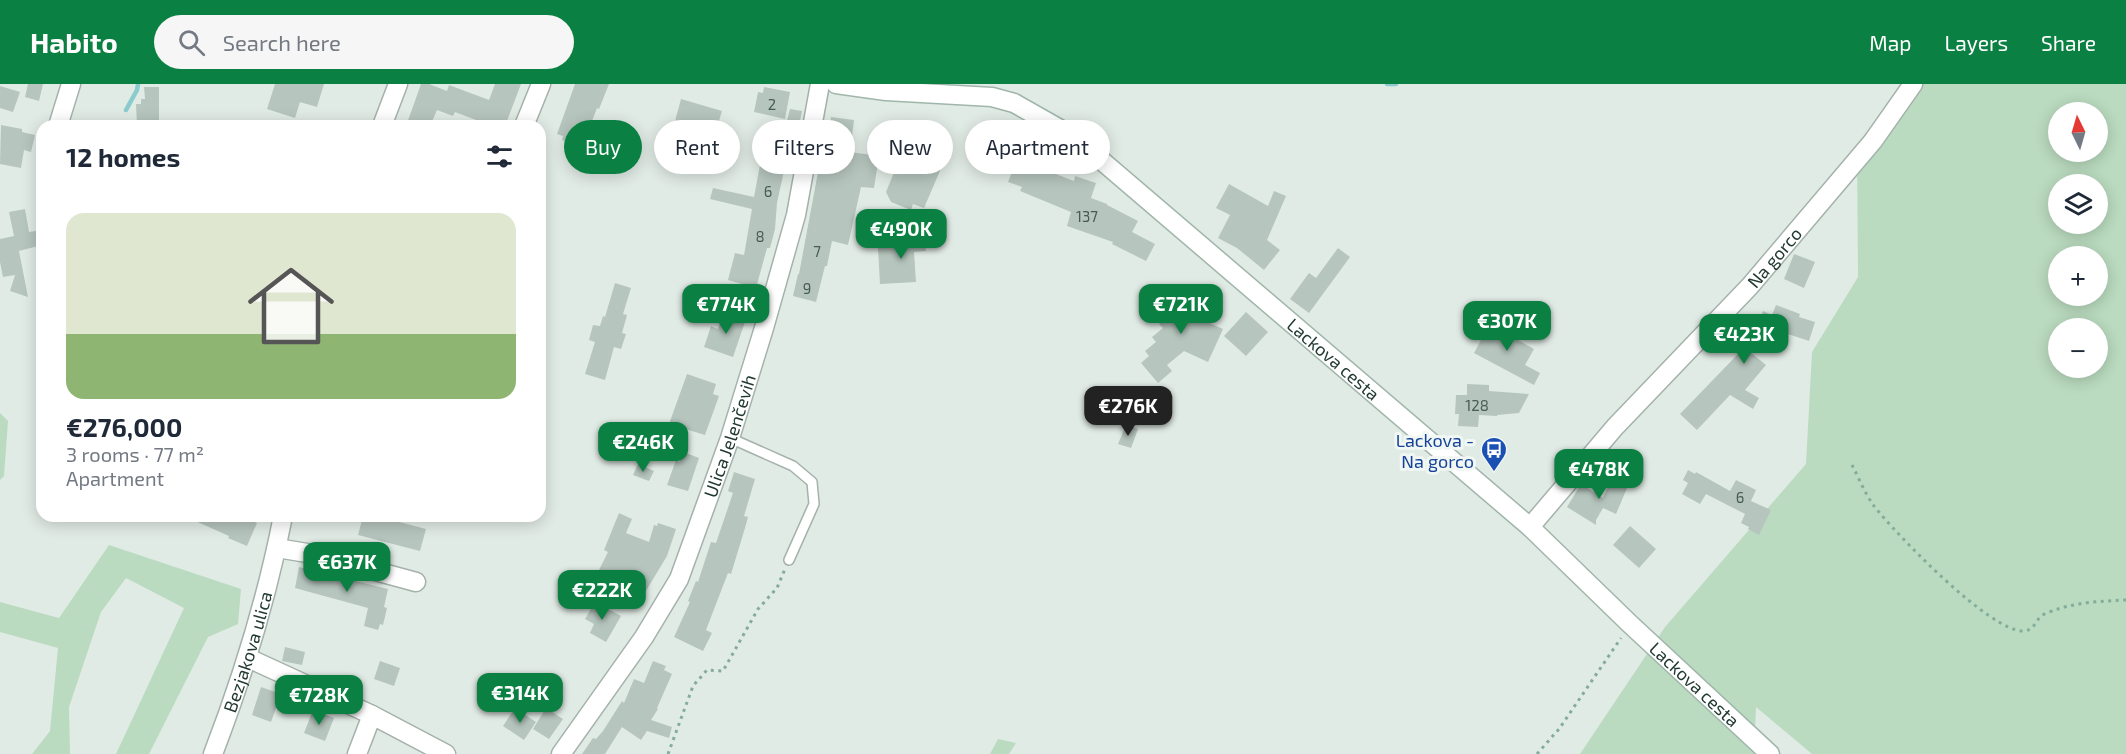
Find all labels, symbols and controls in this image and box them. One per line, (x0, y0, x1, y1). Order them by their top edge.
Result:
search box (154, 15, 574, 69)
text: Habito (30, 25, 118, 59)
icon: search (175, 26, 208, 59)
text: Search here (223, 29, 341, 55)
text: Map (1869, 30, 1911, 55)
text: Layers (1944, 30, 2008, 55)
text: Share (2041, 30, 2096, 55)
house number: 2 (768, 95, 776, 113)
north arrow (2048, 102, 2108, 162)
map controls (2048, 102, 2108, 378)
chip: Buy (564, 120, 642, 174)
chip: Rent (654, 120, 740, 174)
chip: Filters (752, 120, 855, 174)
chip: New (867, 120, 953, 174)
chip: Apartment (965, 120, 1110, 174)
icon: filters (483, 140, 516, 173)
text: 12 homes (66, 141, 180, 172)
button: layers (2048, 174, 2108, 234)
house number: 6 (764, 182, 772, 200)
house number: 137 (1076, 207, 1098, 225)
pin: €490K (859, 209, 943, 260)
text: €490K (870, 216, 932, 240)
street label: Na gorco (1742, 223, 1806, 292)
house number: 8 (755, 227, 765, 245)
house number: 7 (813, 242, 821, 260)
button: + (2048, 246, 2108, 306)
icon: home (237, 252, 345, 360)
house number: 9 (803, 279, 811, 297)
pin: €774K (684, 284, 768, 335)
pin: €721K (1139, 284, 1223, 335)
text: €774K (696, 291, 756, 315)
text: €721K (1153, 291, 1209, 315)
pin: €307K (1465, 301, 1549, 352)
text: €307K (1477, 308, 1537, 332)
street label: Lackova cesta (1283, 313, 1384, 405)
pin: €423K (1702, 314, 1786, 365)
button: − (2048, 318, 2108, 378)
text: €423K (1713, 321, 1775, 345)
street label: Ulica Jelenčevih (698, 372, 760, 500)
pin: €276K (1086, 386, 1170, 437)
text: €276K (1098, 393, 1158, 417)
house number: 128 (1465, 396, 1489, 414)
text: €276,000 (66, 411, 182, 442)
pin: €246K (601, 422, 685, 473)
text: €246K (612, 429, 674, 453)
place label: Lackova - Na gorco (1396, 429, 1474, 472)
bus stop icon: Lackova - Na gorco (1479, 435, 1509, 473)
text: 3 rooms · 77 m² (66, 442, 204, 466)
pin: €478K (1557, 449, 1641, 500)
text: €478K (1568, 456, 1630, 480)
text: Apartment (66, 466, 164, 490)
house number: 6 (1736, 488, 1744, 506)
pin: €637K (305, 542, 389, 593)
text: €637K (317, 549, 377, 573)
pin: €222K (560, 570, 644, 621)
text: €222K (572, 577, 632, 601)
street label: Bezjakova ulica (218, 589, 276, 715)
street label: Lackova cesta (1645, 637, 1744, 731)
pin: €314K (478, 673, 562, 724)
pin: €728K (277, 675, 361, 726)
text: €314K (491, 680, 549, 704)
text: €728K (289, 682, 349, 706)

